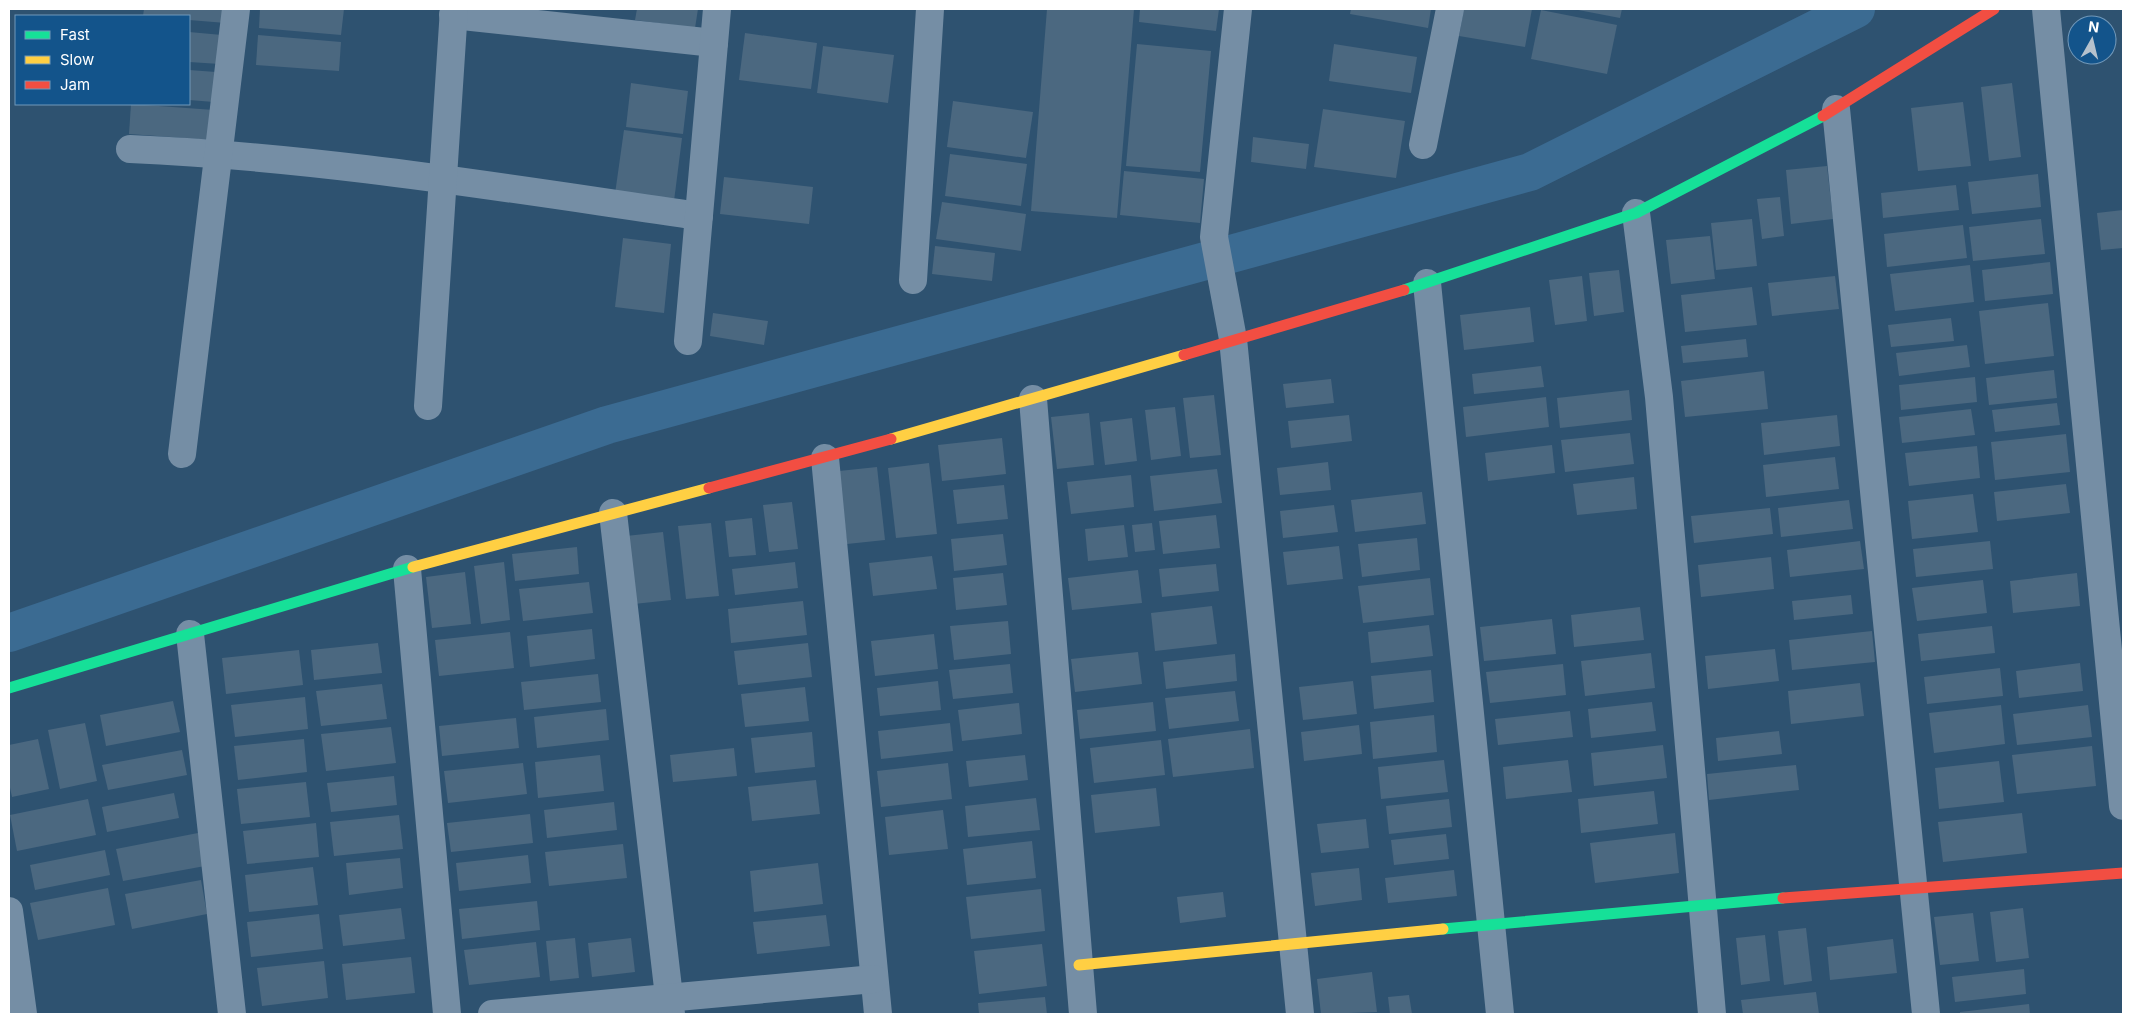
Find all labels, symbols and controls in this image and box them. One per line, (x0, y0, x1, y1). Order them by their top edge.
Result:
legend (15, 15, 190, 105)
north arrow (2067, 15, 2117, 65)
text: N (2087, 17, 2100, 36)
text: Fast (60, 25, 90, 44)
text: Slow (60, 50, 94, 69)
text: Jam (60, 75, 90, 94)

